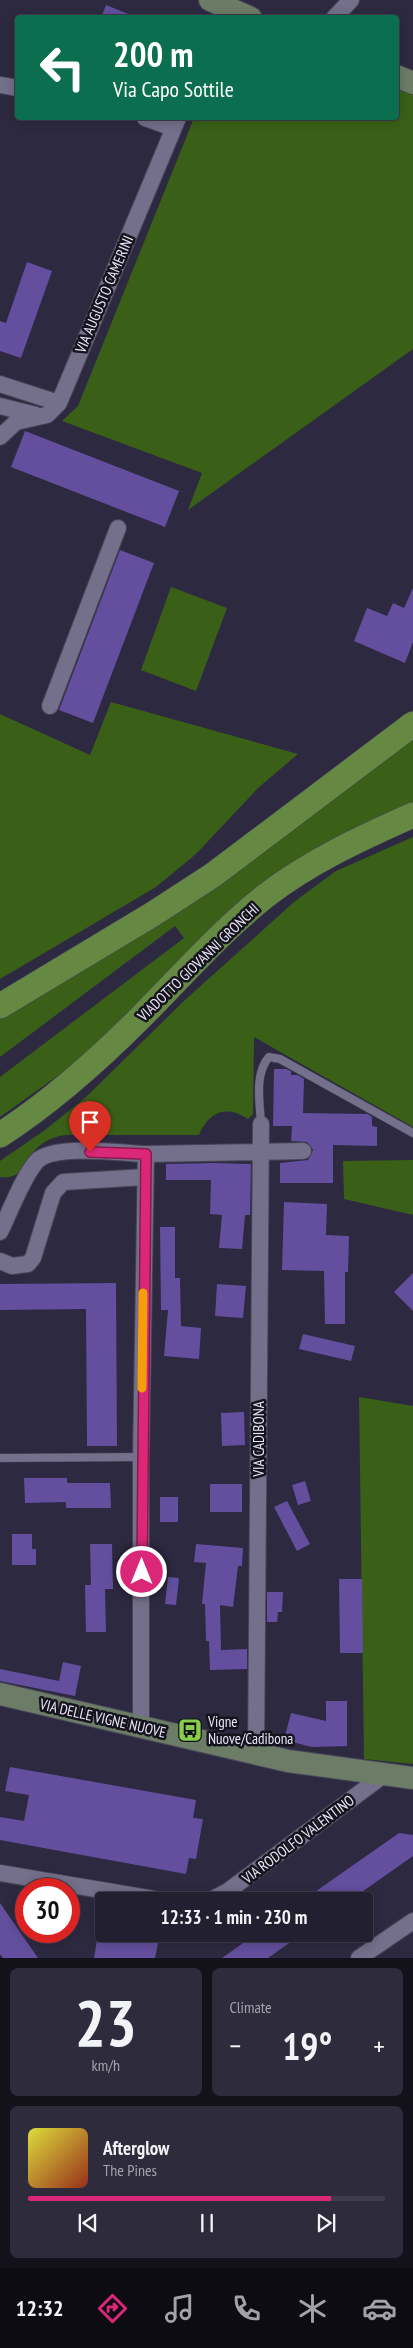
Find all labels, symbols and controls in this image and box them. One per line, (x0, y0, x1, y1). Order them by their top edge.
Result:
text: 200 m (113, 31, 194, 77)
icon: left (30, 35, 95, 100)
text: Via Capo Sottile (113, 75, 234, 103)
street label: VIA AUGUSTO CAMERINI (70, 232, 137, 357)
street label: VIADOTTO GIOVANNI GRONCHI (133, 899, 263, 1026)
pin (69, 1101, 111, 1152)
icon: arrive (76, 1108, 104, 1136)
street label: VIA CADIBONA (249, 1400, 268, 1478)
position arrow (115, 1545, 167, 1597)
street label: VIA DELLE VIGNE NUOVE (37, 1694, 168, 1742)
place label: Vigne Nuove/Cadibona (207, 1712, 293, 1748)
bus stop icon: Vigne Nuove/Cadibona (177, 1717, 203, 1743)
street label: VIA RODOLFO VALENTINO (237, 1791, 358, 1888)
speed limit sign: 30 (15, 1878, 80, 1943)
text: 12:33 · 1 min · 230 m (161, 1905, 307, 1929)
text: 23 (75, 1980, 137, 2064)
text: Climate (230, 1997, 272, 2017)
text: 19° (282, 2021, 332, 2070)
text: − (230, 2027, 241, 2064)
text: + (373, 2027, 385, 2064)
text: km/h (92, 2055, 120, 2075)
text: Afterglow (103, 2136, 169, 2160)
text: The Pines (103, 2160, 157, 2180)
icon: previous (74, 2209, 102, 2237)
icon: pause (193, 2209, 221, 2237)
icon: next (312, 2209, 340, 2237)
icon: directions (95, 2291, 130, 2326)
icon: music (162, 2291, 197, 2326)
icon: phone (229, 2291, 264, 2326)
icon: climate (295, 2291, 330, 2326)
icon: car (362, 2291, 397, 2326)
text: 12:32 (16, 2294, 63, 2322)

